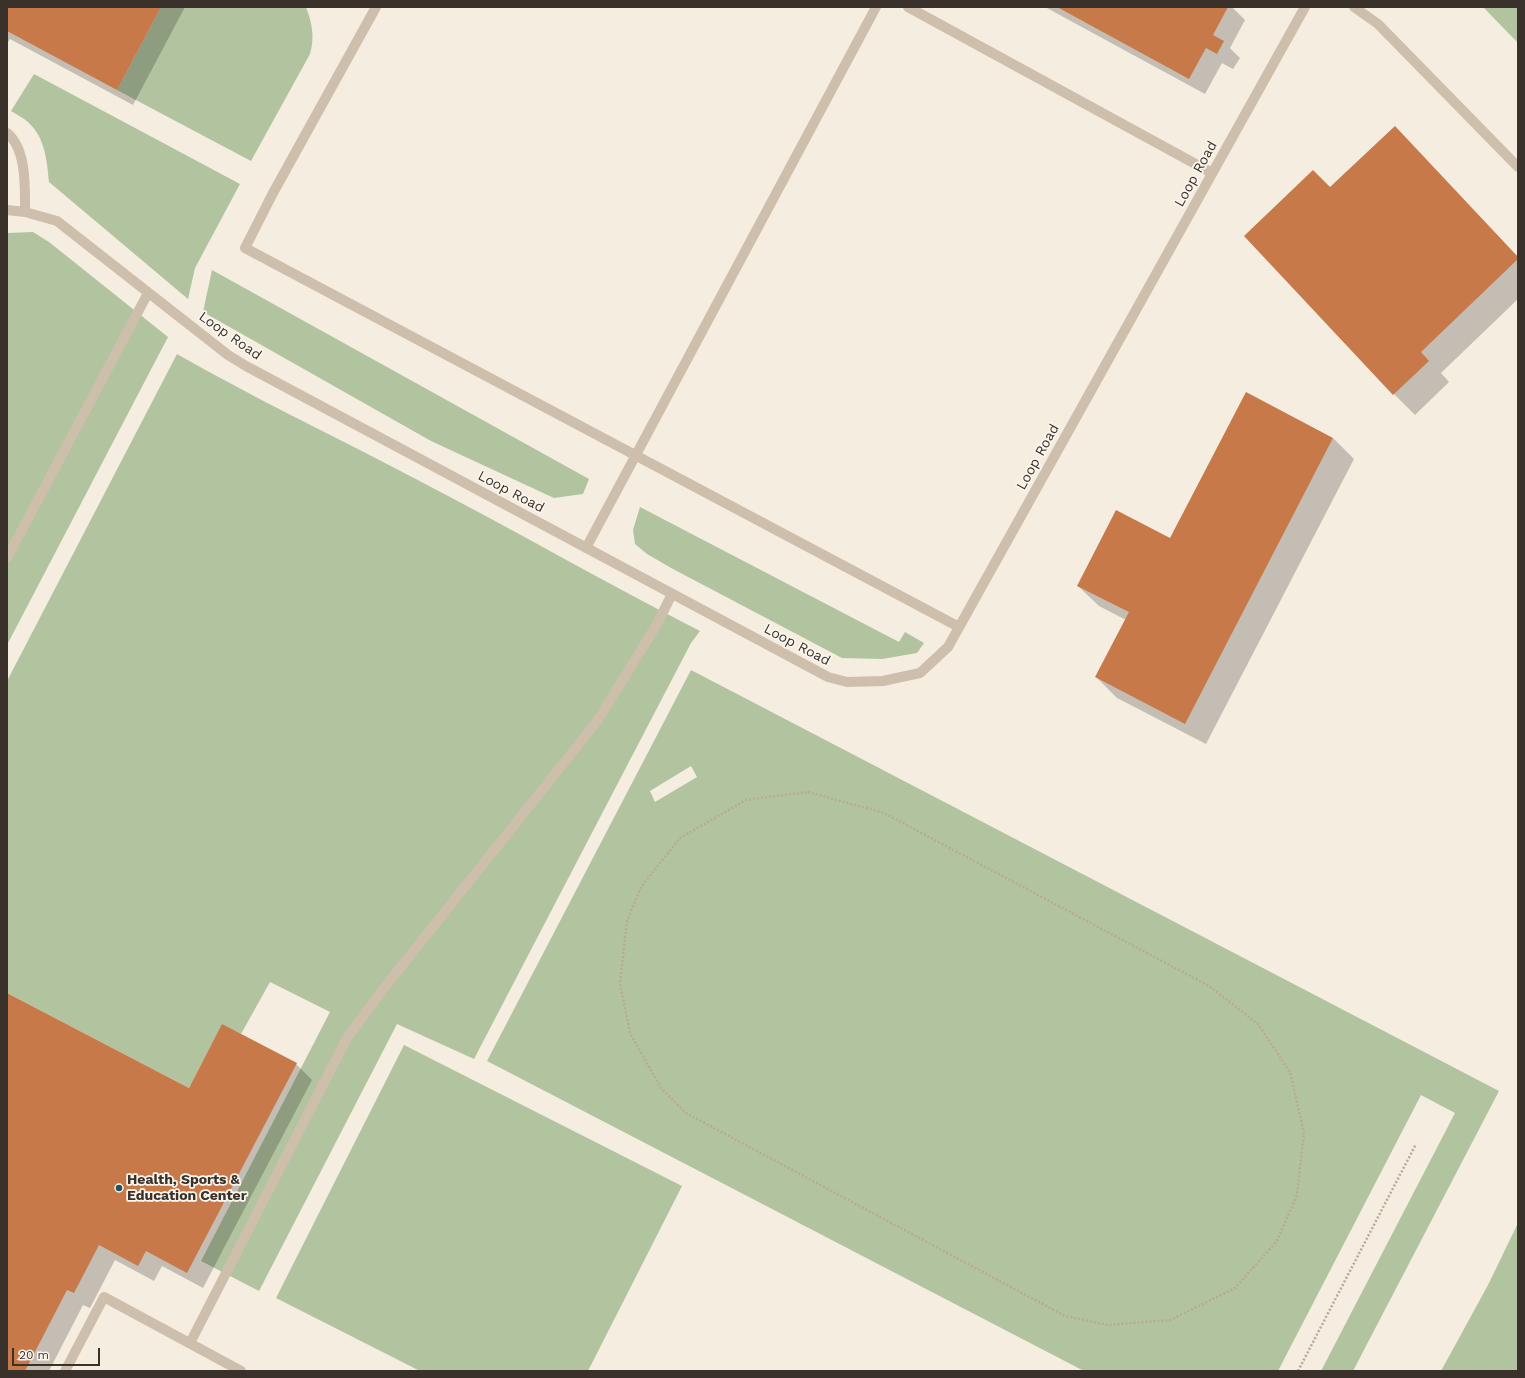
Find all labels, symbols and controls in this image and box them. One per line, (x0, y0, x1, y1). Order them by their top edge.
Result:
street label: Loop Road (1171, 138, 1221, 210)
street label: Loop Road (195, 308, 265, 364)
street label: Loop Road (1013, 421, 1063, 493)
street label: Loop Road (475, 468, 547, 516)
street label: Loop Road (761, 621, 833, 669)
place label: Health, Sports & Education Center (127, 1172, 247, 1204)
marker: Health, Sports & Education Center (114, 1183, 124, 1193)
scale bar (14, 1340, 102, 1366)
text: 20 m (19, 1348, 49, 1362)

